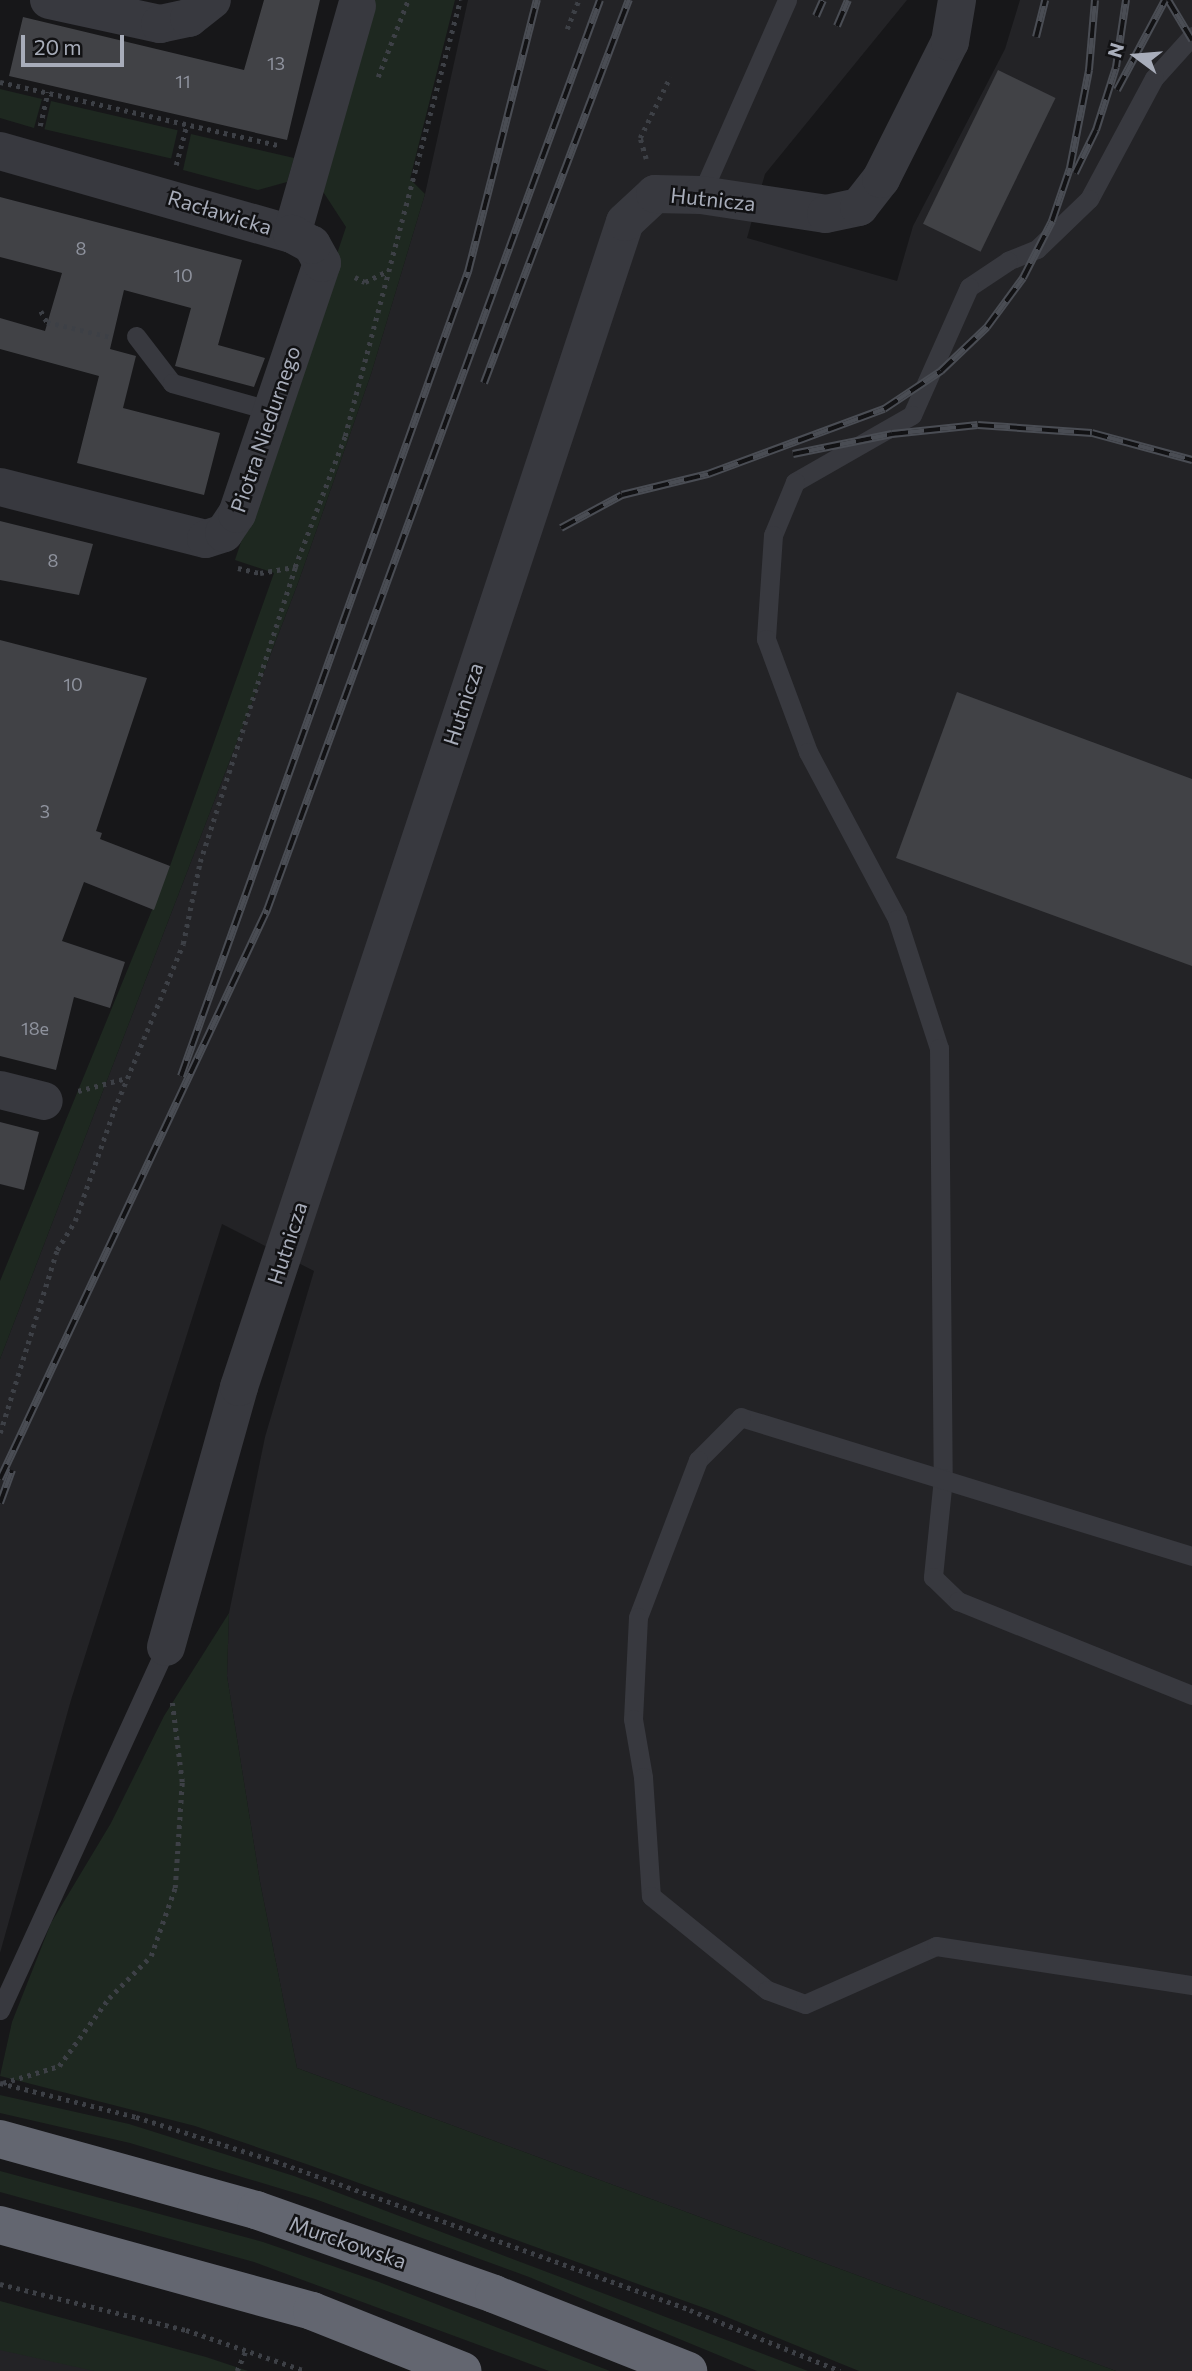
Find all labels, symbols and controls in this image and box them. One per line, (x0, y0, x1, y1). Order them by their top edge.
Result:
scale bar (24, 21, 128, 65)
north arrow (1101, 21, 1171, 91)
text: 20 m (34, 34, 82, 59)
text: N (1102, 40, 1128, 60)
house number: 13 (267, 52, 285, 74)
house number: 11 (175, 70, 191, 92)
street label: Hutnicza (669, 182, 757, 216)
street label: Racławicka (165, 184, 275, 240)
house number: 8 (76, 237, 86, 259)
house number: 10 (173, 264, 193, 286)
street label: Piotra Niedurnego (225, 343, 305, 515)
house number: 8 (48, 549, 58, 571)
street label: Hutnicza (438, 660, 488, 748)
house number: 10 (63, 673, 83, 695)
house number: 3 (40, 800, 50, 822)
house number: 18e (21, 1017, 49, 1039)
street label: Hutnicza (262, 1199, 312, 1287)
street label: Murckowska (286, 2210, 410, 2274)

